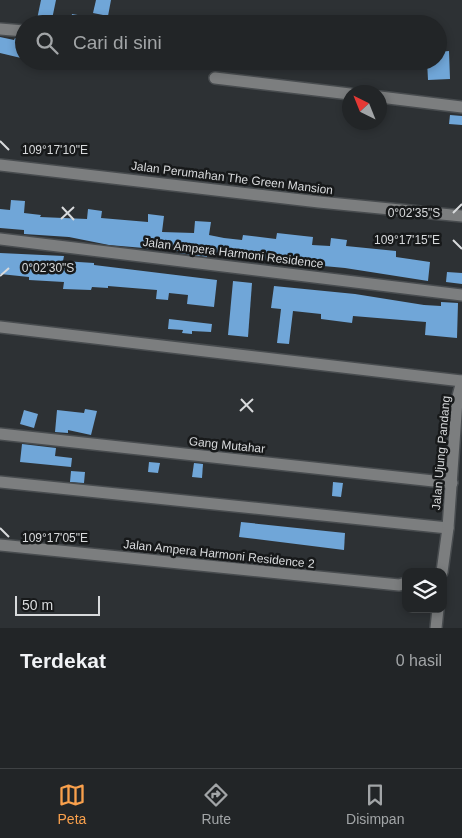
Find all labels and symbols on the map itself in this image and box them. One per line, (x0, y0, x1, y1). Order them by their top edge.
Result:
north arrow (342, 85, 387, 130)
text: 109°17'10"E (22, 143, 88, 157)
street label: Jalan Perumahan The Green Mansion (130, 159, 334, 197)
text: 0°02'35"S (388, 206, 440, 220)
text: 109°17'15"E (374, 233, 440, 247)
street label: Jalan Ampera Harmoni Residence (142, 235, 325, 271)
text: 0°02'30"S (22, 261, 74, 275)
street label: Jalan Ujung Pandang (429, 395, 453, 511)
street label: Gang Mutahar (188, 434, 266, 456)
text: 109°17'05"E (22, 531, 88, 545)
street label: Jalan Ampera Harmoni Residence 2 (123, 537, 316, 571)
scale bar (15, 593, 100, 616)

